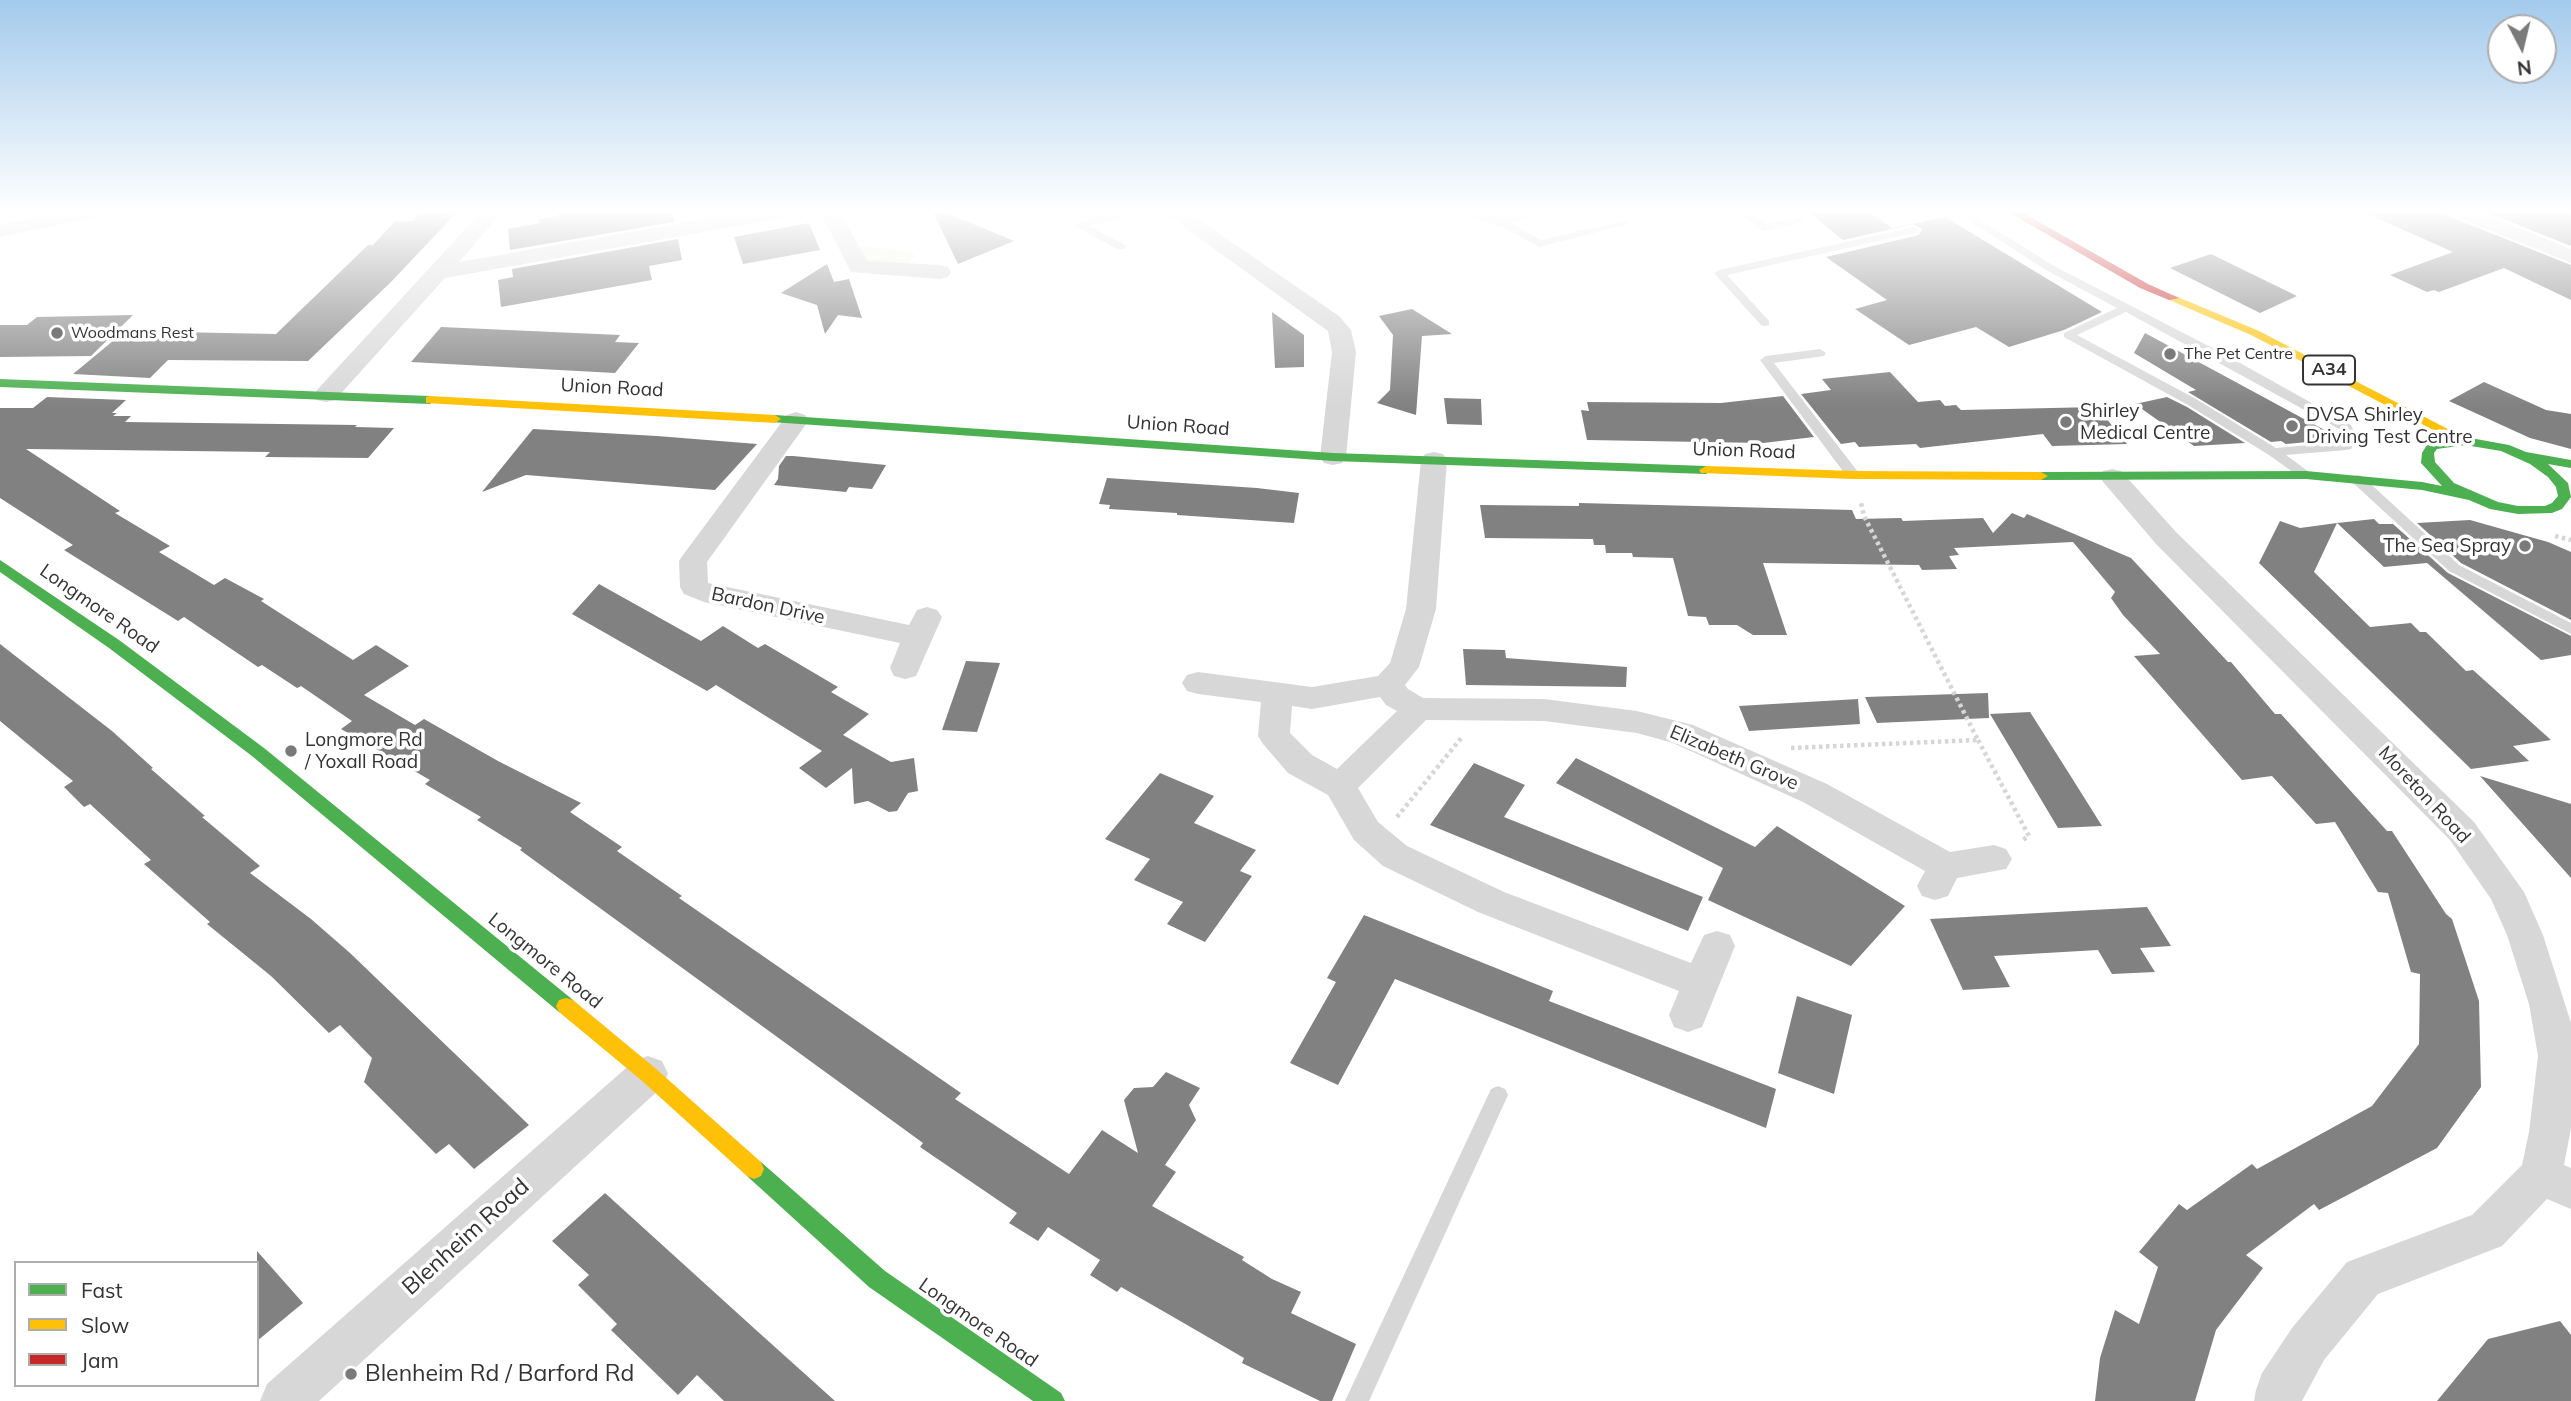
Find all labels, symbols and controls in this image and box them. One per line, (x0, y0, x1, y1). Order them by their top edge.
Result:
north arrow (2487, 14, 2557, 84)
text: N (2516, 55, 2533, 81)
place label: Woodmans Rest (71, 323, 194, 343)
marker: Woodmans Rest (49, 325, 65, 341)
place label: The Pet Centre (2184, 344, 2293, 364)
marker: The Pet Centre (2162, 346, 2178, 362)
road number: A34 (2303, 356, 2355, 384)
street label: Union Road (560, 374, 664, 402)
place label: Shirley Medical Centre (2080, 400, 2210, 444)
place label: DVSA Shirley Driving Test Centre (2306, 404, 2473, 448)
street label: Union Road (1126, 411, 1230, 441)
marker: Shirley Medical Centre (2058, 414, 2074, 430)
marker: DVSA Shirley Driving Test Centre (2284, 418, 2300, 434)
street label: Union Road (1692, 438, 1796, 464)
place label: The Sea Spray (2383, 535, 2511, 557)
marker: The Sea Spray (2517, 538, 2533, 554)
street label: Longmore Road (35, 560, 163, 658)
street label: Bardon Drive (709, 583, 827, 629)
street label: Elizabeth Grove (1666, 721, 1802, 795)
place label: Longmore Rd / Yoxall Road (305, 729, 423, 773)
street label: Moreton Road (2373, 742, 2475, 848)
marker: Longmore Rd / Yoxall Road (283, 743, 299, 759)
street label: Longmore Road (483, 908, 607, 1014)
street label: Blenheim Road (397, 1173, 535, 1301)
legend (14, 1261, 259, 1387)
street label: Longmore Road (914, 1274, 1042, 1372)
text: Fast (81, 1277, 123, 1303)
text: Slow (81, 1312, 129, 1338)
text: Jam (81, 1347, 119, 1373)
place label: Blenheim Rd / Barford Rd (365, 1360, 634, 1388)
marker: Blenheim Rd / Barford Rd (343, 1366, 359, 1382)

